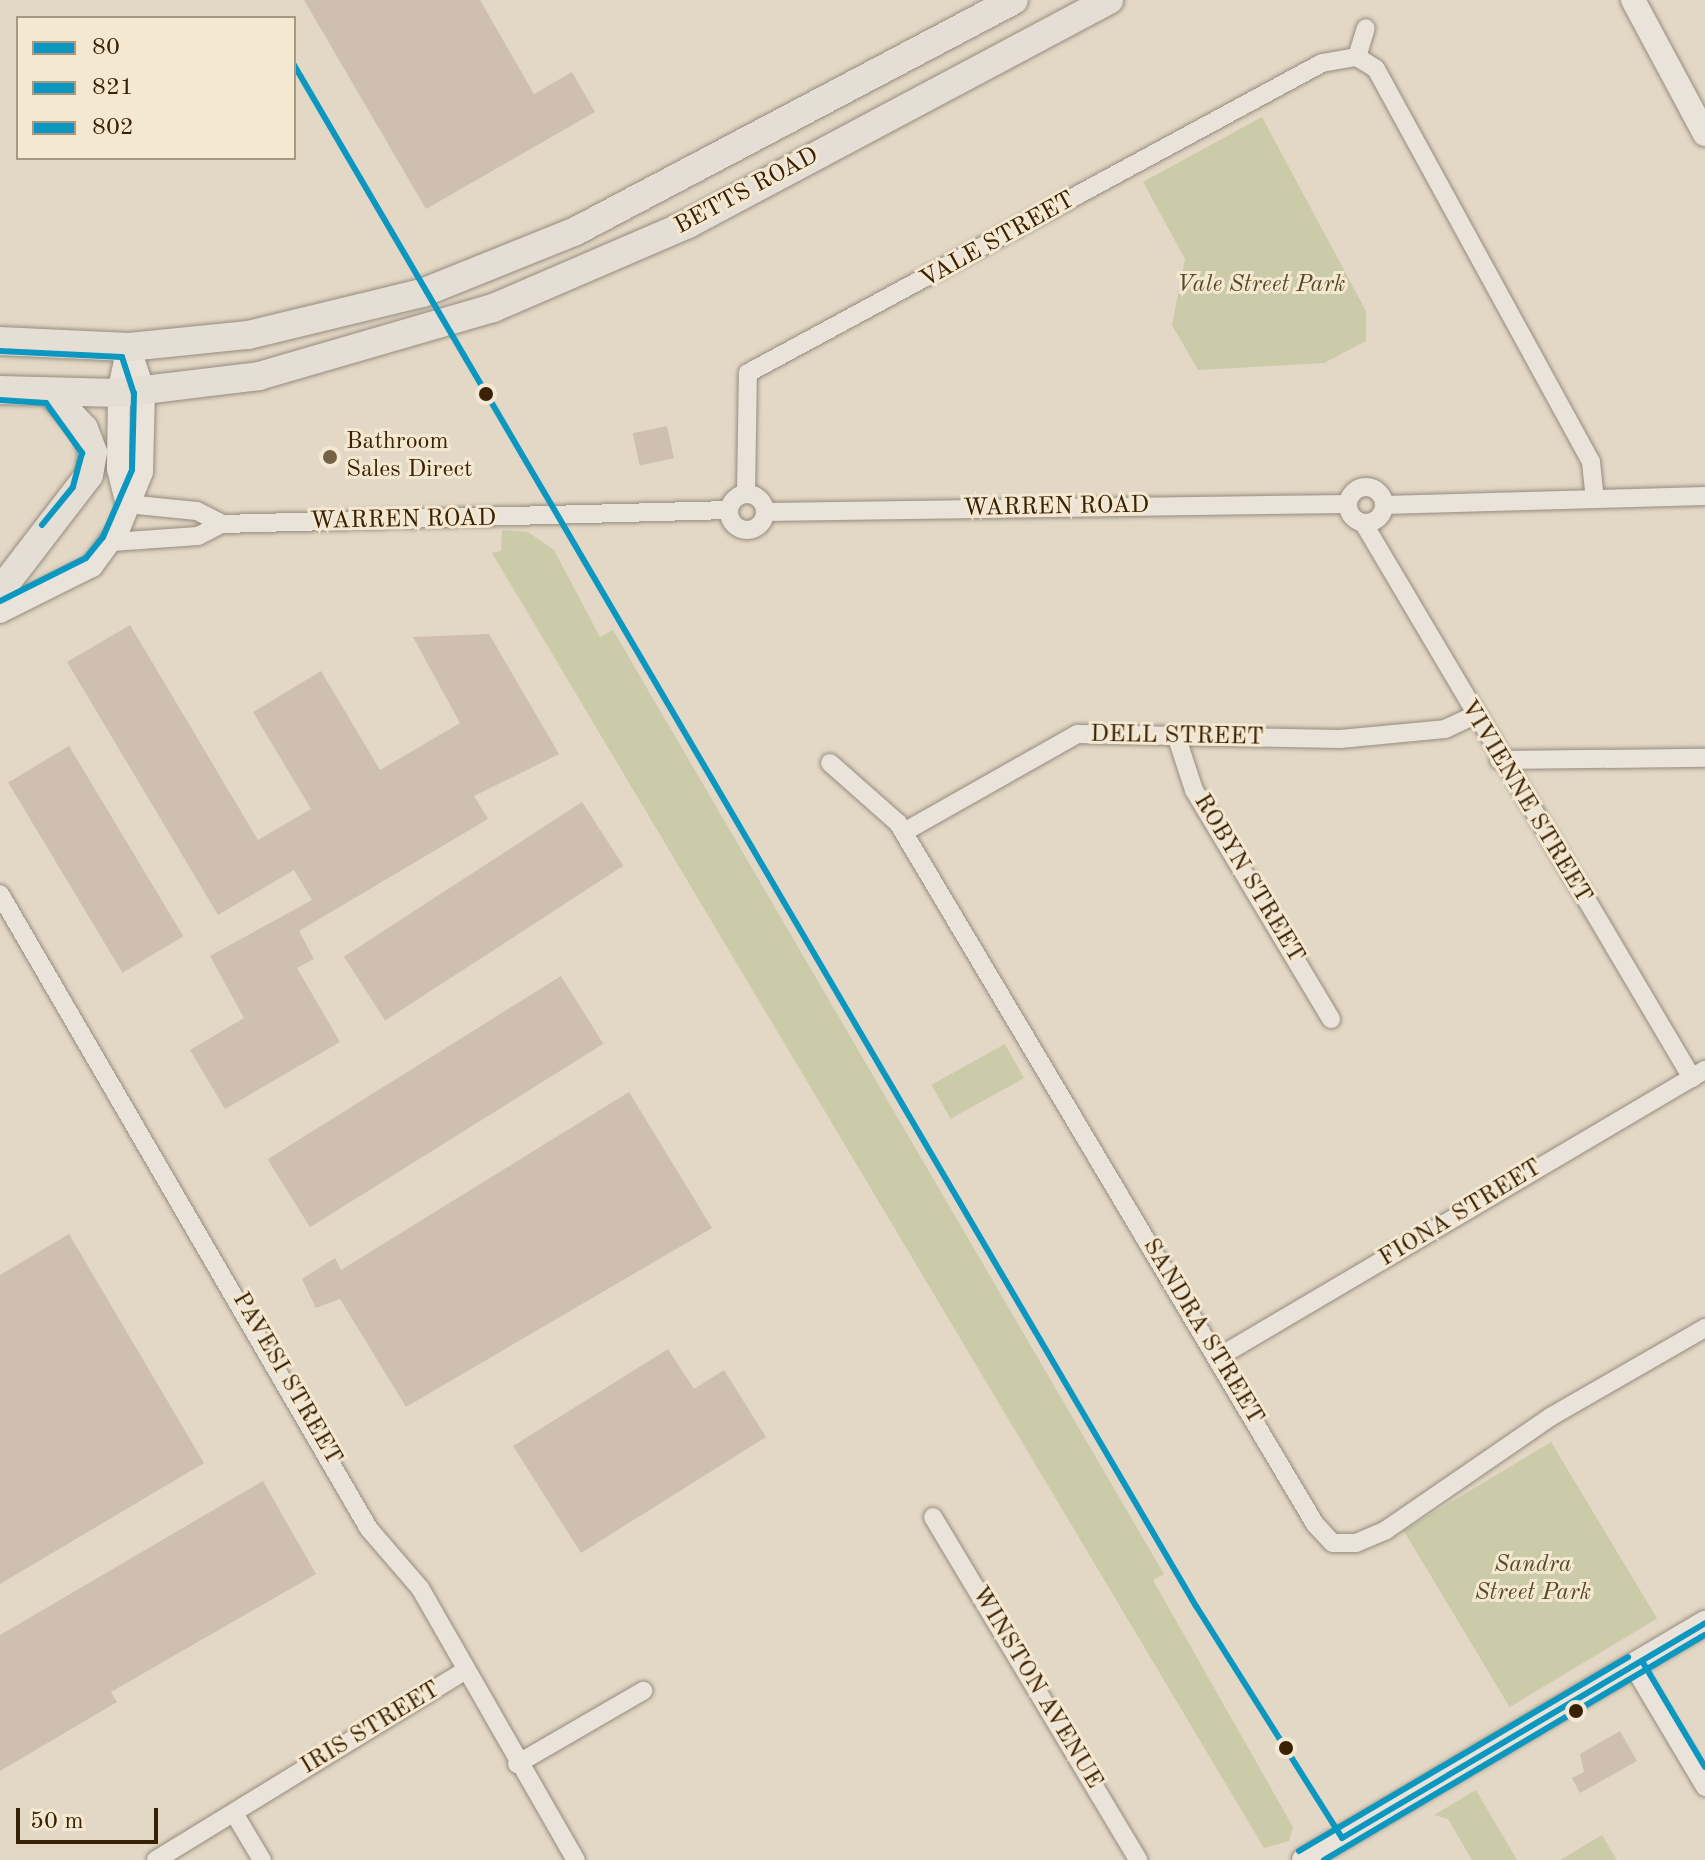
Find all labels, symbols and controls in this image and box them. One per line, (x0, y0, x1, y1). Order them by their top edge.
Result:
legend (16, 16, 296, 160)
text: 80 (92, 36, 120, 60)
text: 821 (92, 76, 134, 100)
text: 802 (92, 116, 134, 140)
street label: BETTS ROAD (670, 142, 824, 242)
street label: VALE STREET (916, 187, 1080, 295)
park label: Vale Street Park (1176, 272, 1346, 300)
unlabelled marker (478, 386, 494, 402)
place label: Bathroom Sales Direct (346, 429, 472, 485)
marker: Bathroom Sales Direct (321, 448, 339, 466)
street label: WARREN ROAD (963, 492, 1149, 524)
street label: WARREN ROAD (310, 505, 496, 537)
street label: VIVIENNE STREET (1453, 695, 1597, 909)
street label: DELL STREET (1090, 721, 1264, 753)
street label: ROBYN STREET (1186, 789, 1310, 969)
street label: FIONA STREET (1374, 1154, 1548, 1274)
street label: SANDRA STREET (1135, 1234, 1269, 1430)
street label: PAVESI STREET (225, 1288, 347, 1470)
park label: Sandra Street Park (1475, 1552, 1591, 1608)
street label: WINSTON AVENUE (964, 1582, 1108, 1794)
street label: IRIS STREET (296, 1676, 446, 1782)
unlabelled marker (1568, 1703, 1584, 1719)
unlabelled marker (1278, 1740, 1294, 1756)
scale bar (20, 1792, 162, 1842)
text: 50 m (30, 1810, 84, 1834)

